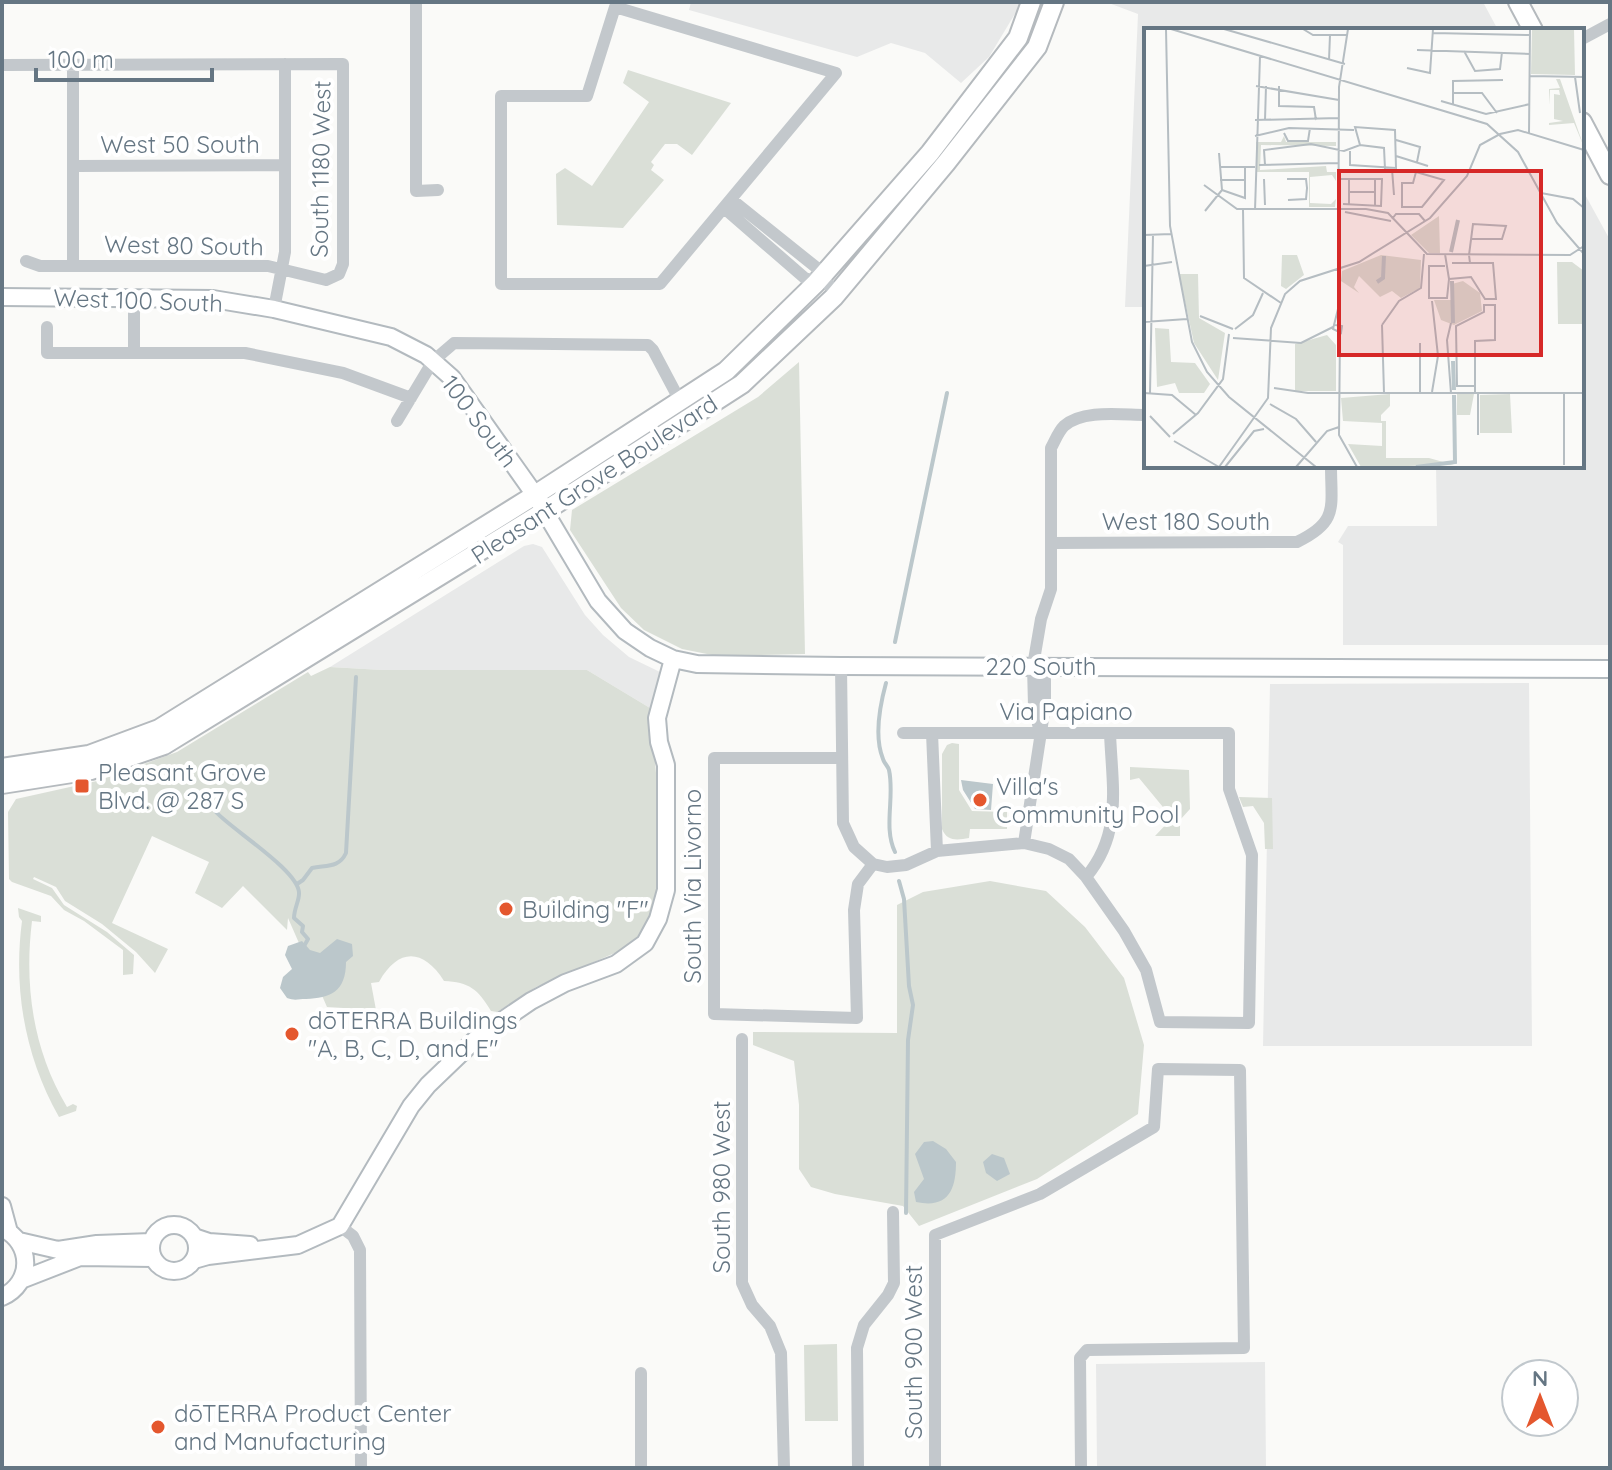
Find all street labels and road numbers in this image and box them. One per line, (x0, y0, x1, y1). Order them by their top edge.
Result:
street label: South 1180 West (303, 80, 337, 258)
street label: West 50 South (100, 129, 260, 159)
street label: West 80 South (104, 229, 264, 261)
street label: West 100 South (53, 282, 223, 318)
street label: 100 South (436, 369, 524, 473)
street label: Pleasant Grove Boulevard (465, 388, 723, 570)
street label: West 180 South (1102, 506, 1270, 536)
street label: 220 South (986, 651, 1096, 681)
street label: Via Papiano (999, 696, 1133, 726)
street label: South Via Livorno (677, 789, 707, 983)
street label: South 980 West (706, 1101, 736, 1273)
street label: South 900 West (898, 1265, 928, 1439)

